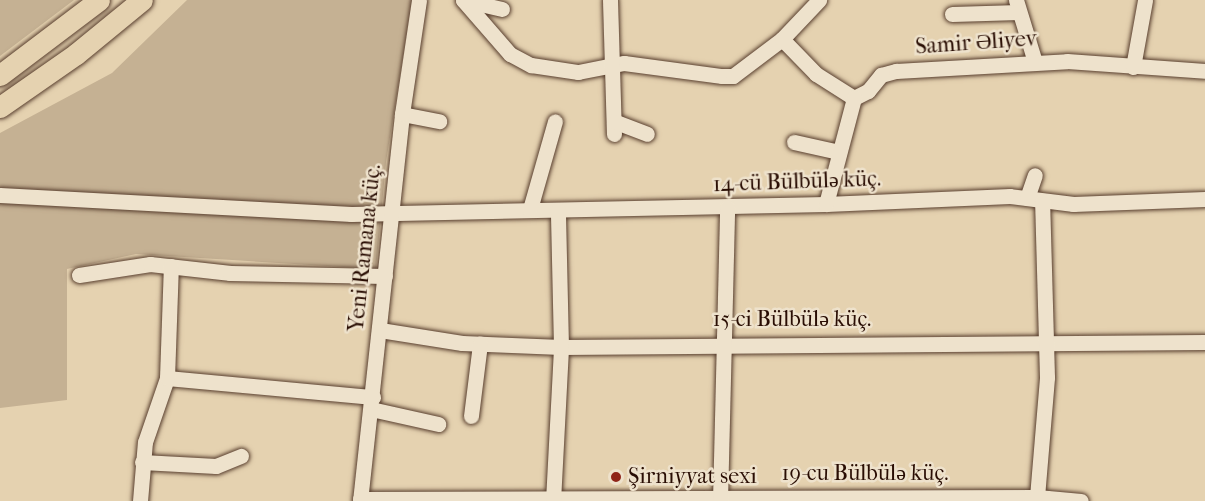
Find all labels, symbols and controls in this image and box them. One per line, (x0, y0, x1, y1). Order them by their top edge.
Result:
street label: Samir Əliyev (915, 26, 1037, 60)
street label: Yeni Ramana küç. (343, 163, 387, 333)
street label: 14-cü Bülbülə küç. (712, 166, 882, 198)
street label: 15-ci Bülbülə küç. (713, 307, 871, 333)
street label: 19-cu Bülbülə küç. (782, 461, 948, 487)
place label: Şirniyyat sexi (628, 464, 757, 490)
marker: Şirniyyat sexi (609, 470, 623, 484)

